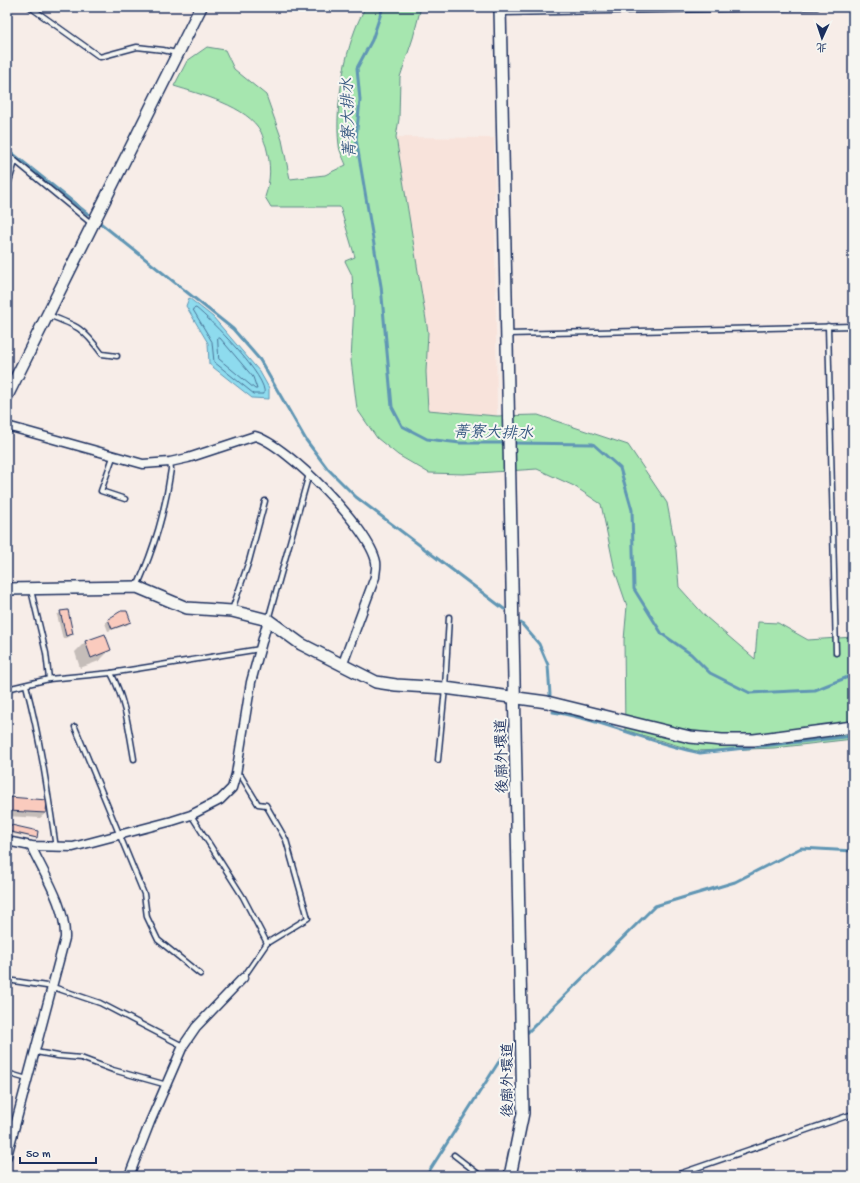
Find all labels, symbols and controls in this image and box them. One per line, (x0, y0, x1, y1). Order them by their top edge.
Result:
north arrow (802, 18, 842, 58)
text: 北 (816, 40, 827, 52)
water label: 菁寮大排水 (338, 77, 361, 158)
water label: 菁寮大排水 (453, 422, 534, 445)
street label: 後廍外環道 (493, 718, 513, 794)
street label: 後廍外環道 (500, 1042, 518, 1118)
scale bar (20, 1139, 96, 1165)
text: 50 m (26, 1148, 51, 1162)

